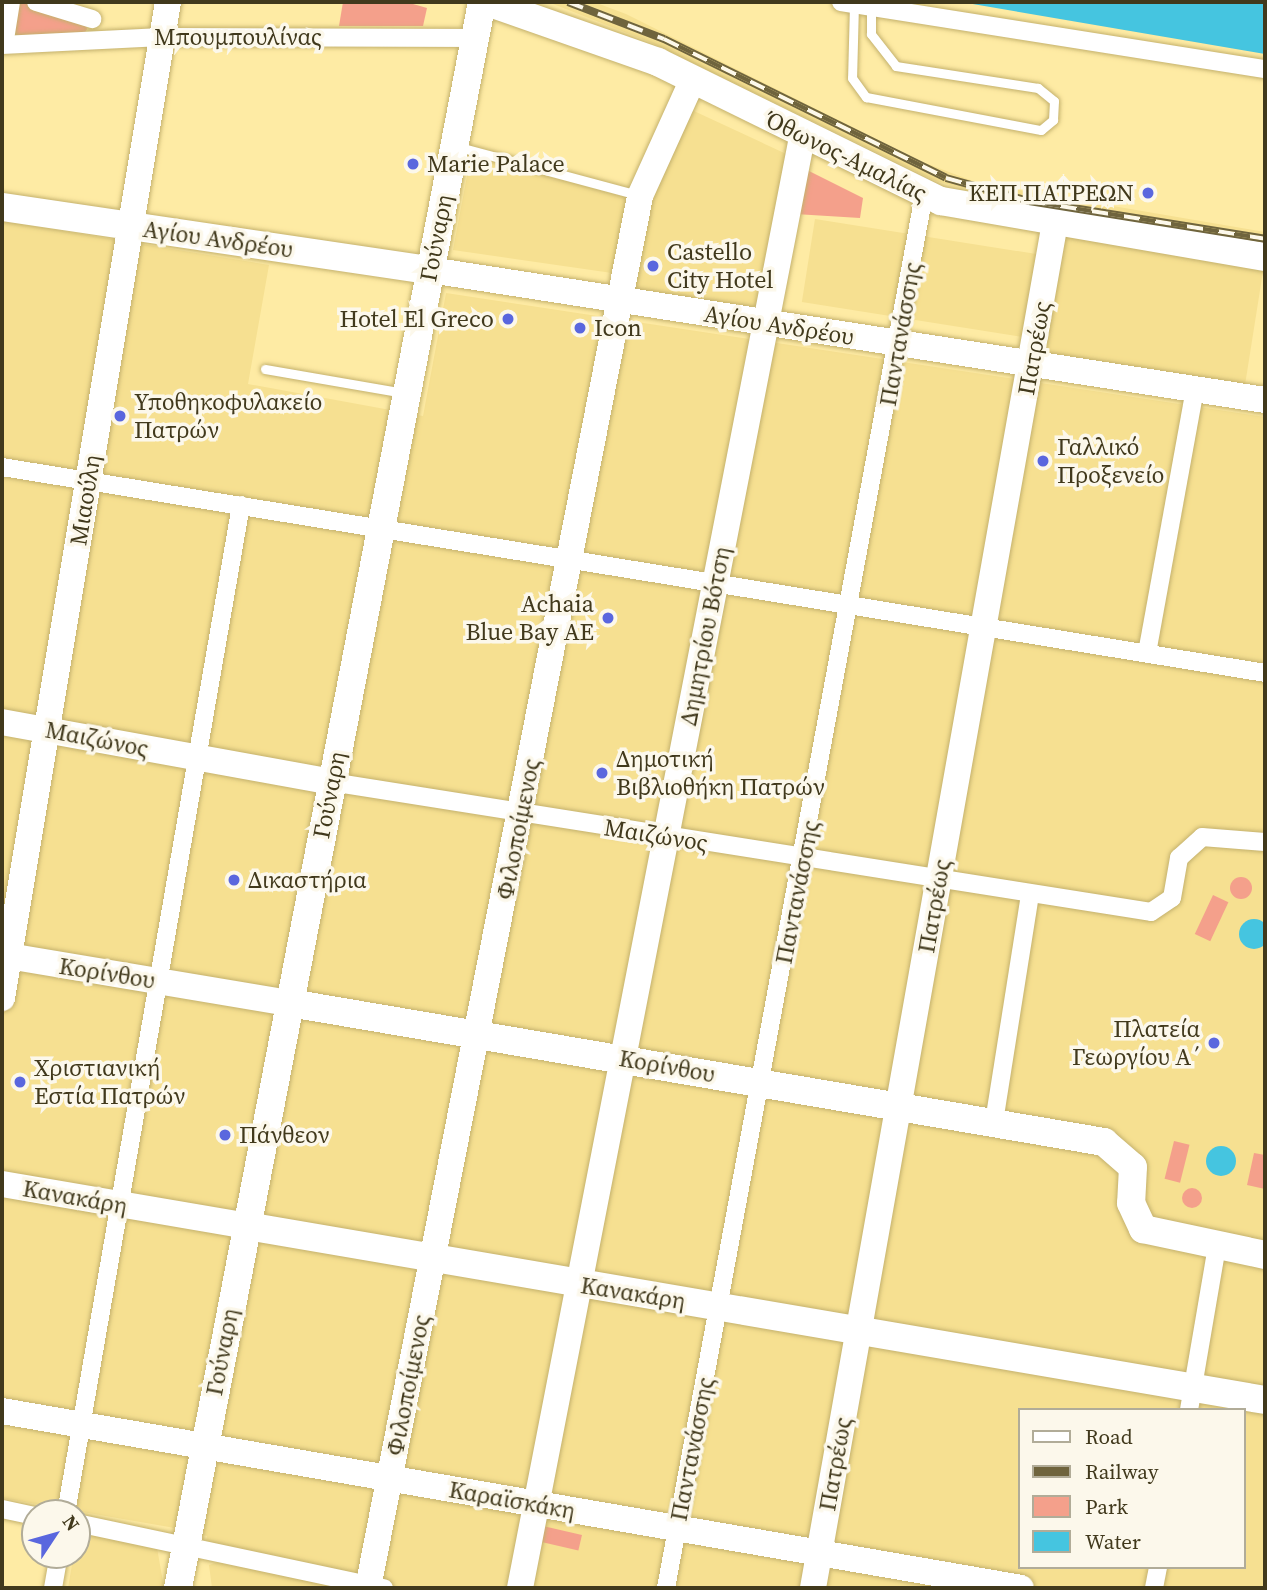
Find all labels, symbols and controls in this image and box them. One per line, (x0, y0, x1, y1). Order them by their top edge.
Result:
street label: Μπουμπουλίνας (154, 23, 322, 51)
street label: Όθωνος-Αμαλίας (760, 104, 932, 208)
place label: Marie Palace (427, 150, 565, 178)
marker: Marie Palace (405, 156, 421, 172)
place label: ΚΕΠ ΠΑΤΡΕΩΝ (968, 179, 1134, 207)
marker: ΚΕΠ ΠΑΤΡΕΩΝ (1140, 185, 1156, 201)
street label: Γούναρη (413, 192, 459, 284)
street label: Αγίου Ανδρέου (141, 214, 295, 264)
place label: Castello City Hotel (667, 238, 773, 294)
marker: Castello City Hotel (645, 258, 661, 274)
street label: Παντανάσσης (873, 260, 927, 408)
street label: Αγίου Ανδρέου (702, 299, 856, 351)
street label: Πατρέως (1012, 299, 1056, 397)
place label: Hotel El Greco (339, 305, 494, 333)
marker: Hotel El Greco (500, 311, 516, 327)
place label: Icon (594, 314, 642, 342)
marker: Icon (572, 320, 588, 336)
place label: Υποθηκοφυλακείο Πατρών (134, 388, 322, 444)
marker: Υποθηκοφυλακείο Πατρών (112, 408, 128, 424)
place label: Γαλλικό Προξενείο (1057, 433, 1164, 489)
street label: Μιαούλη (64, 453, 106, 547)
marker: Γαλλικό Προξενείο (1035, 453, 1051, 469)
street label: Δημητρίου Βότση (674, 544, 736, 728)
place label: Achaia Blue Bay AE (466, 590, 594, 646)
marker: Achaia Blue Bay AE (600, 610, 616, 626)
street label: Μαιζώνος (43, 715, 151, 763)
place label: Δημοτική Βιβλιοθήκη Πατρών (616, 745, 825, 801)
street label: Γούναρη (306, 749, 352, 841)
street label: Φιλοποίμενος (490, 756, 546, 902)
marker: Δημοτική Βιβλιοθήκη Πατρών (594, 765, 610, 781)
street label: Μαιζώνος (602, 813, 710, 857)
street label: Παντανάσσης (769, 818, 825, 966)
street label: Πατρέως (912, 857, 956, 955)
place label: Δικαστήρια (248, 866, 367, 894)
marker: Δικαστήρια (226, 872, 242, 888)
street label: Κορίνθου (57, 951, 157, 995)
place label: Πλατεία Γεωργίου Α΄ (1072, 1015, 1200, 1071)
marker: Πλατεία Γεωργίου Α΄ (1206, 1035, 1222, 1051)
street label: Κορίνθου (617, 1043, 717, 1089)
place label: Χριστιανική Εστία Πατρών (34, 1054, 185, 1110)
marker: Χριστιανική Εστία Πατρών (12, 1074, 28, 1090)
place label: Πάνθεον (239, 1121, 330, 1149)
marker: Πάνθεον (217, 1127, 233, 1143)
street label: Κανακάρη (20, 1174, 130, 1220)
street label: Κανακάρη (579, 1271, 687, 1315)
street label: Γούναρη (199, 1306, 245, 1398)
street label: Φιλοποίμενος (380, 1312, 436, 1458)
street label: Παντανάσσης (664, 1375, 720, 1523)
legend (1018, 1408, 1246, 1569)
street label: Πατρέως (813, 1415, 857, 1513)
text: Road (1085, 1422, 1133, 1451)
text: Railway (1085, 1457, 1159, 1486)
street label: Καραϊσκάκη (447, 1475, 577, 1525)
text: Park (1085, 1492, 1128, 1521)
north arrow (21, 1499, 91, 1569)
text: N (57, 1510, 86, 1536)
text: Water (1085, 1527, 1141, 1556)

